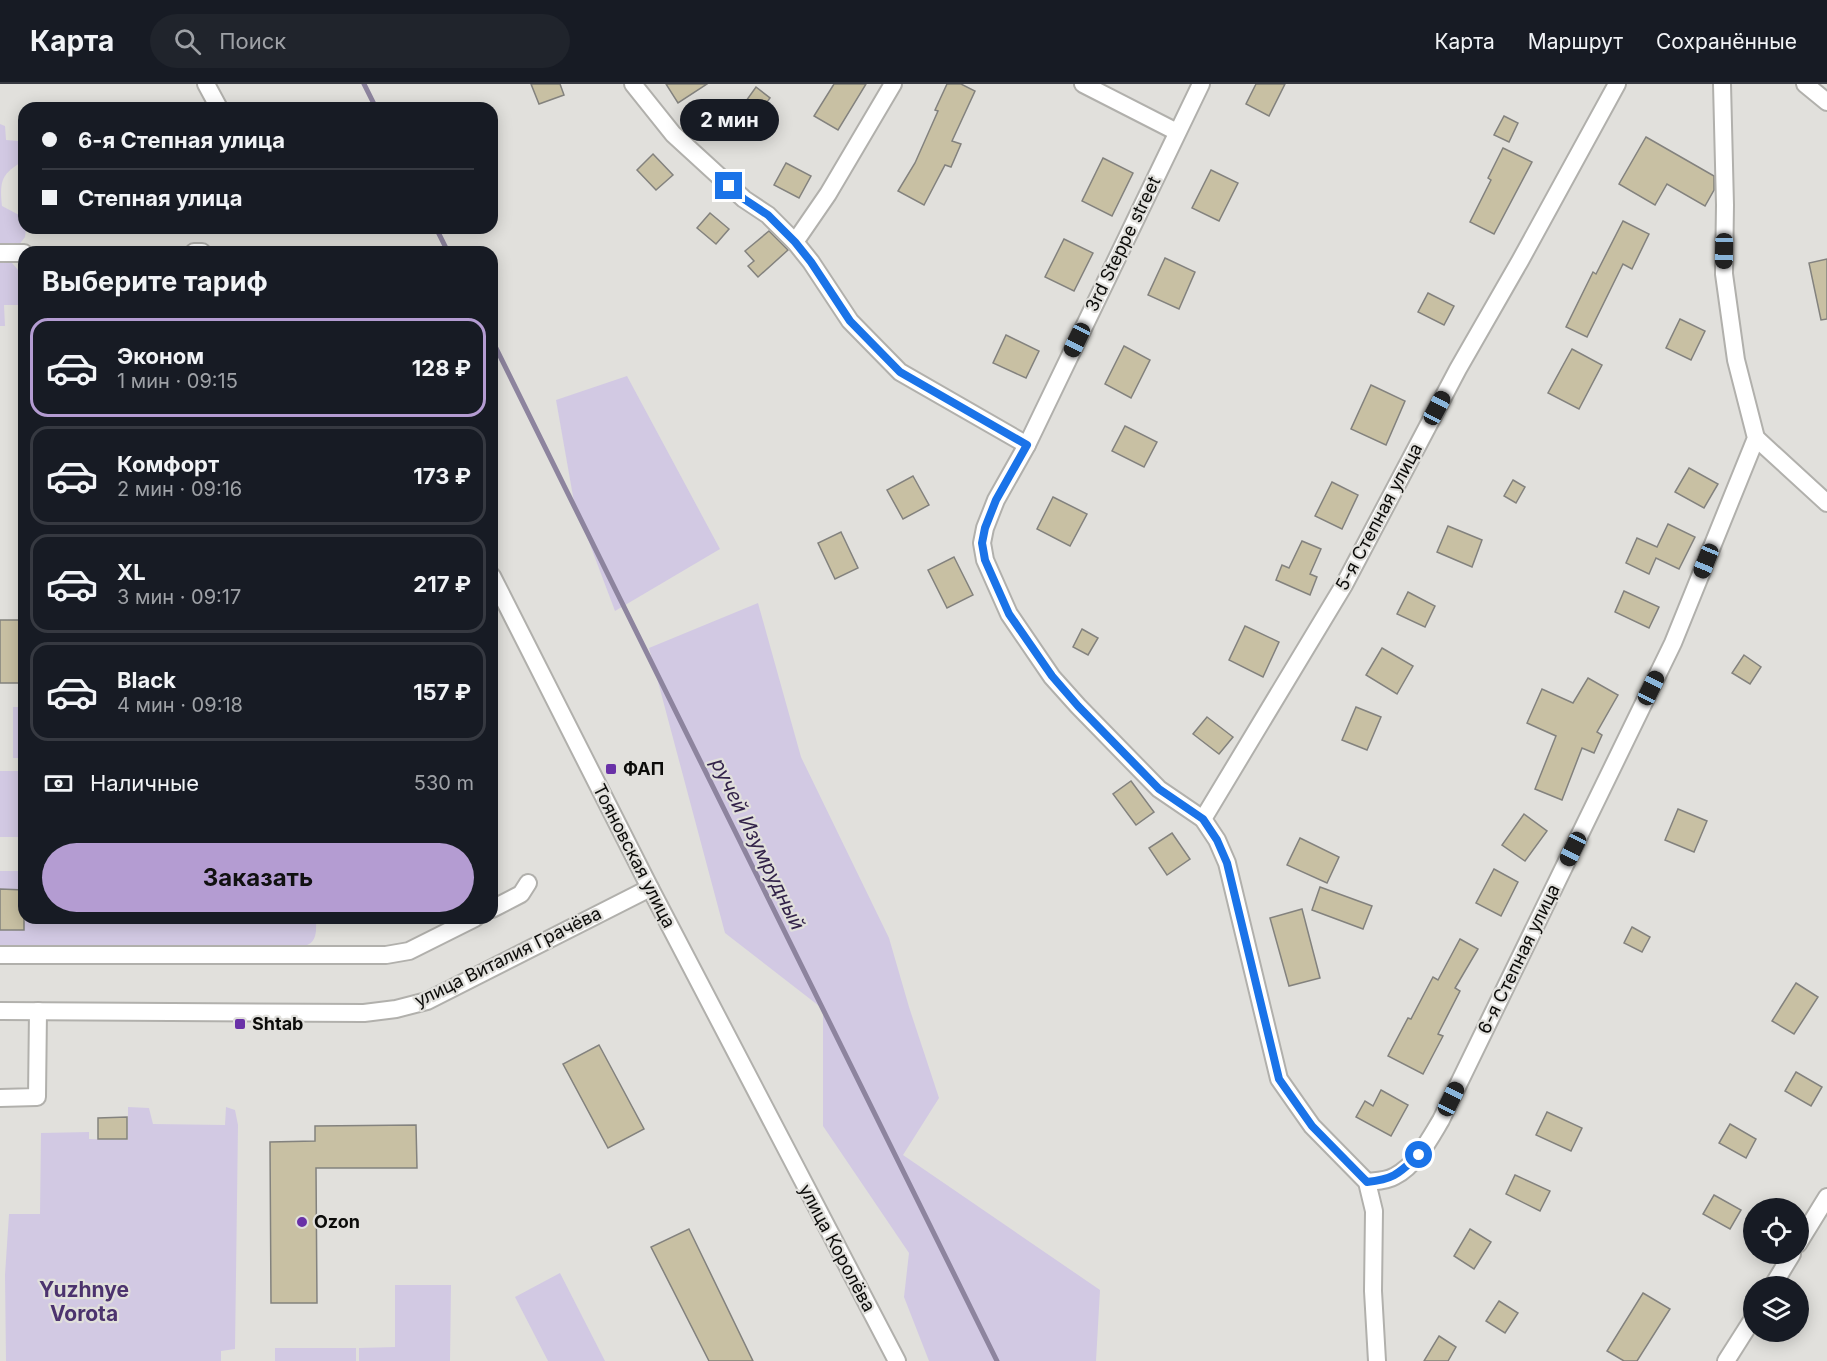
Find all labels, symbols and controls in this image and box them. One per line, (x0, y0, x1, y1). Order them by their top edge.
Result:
search box (150, 14, 570, 68)
text: Карта (30, 24, 114, 58)
icon: search (171, 25, 204, 58)
text: Поиск (219, 28, 286, 54)
text: Карта (1434, 29, 1495, 54)
text: Маршрут (1528, 29, 1623, 54)
text: Сохранённые (1656, 29, 1797, 54)
callout: 2 мин (680, 99, 778, 141)
text: 2 мин (700, 108, 759, 132)
text: 6-я Степная улица (78, 127, 285, 153)
route end (715, 172, 742, 199)
street label: 3rd Steppe street (1081, 173, 1164, 315)
text: Степная улица (78, 185, 242, 211)
car (1715, 233, 1733, 269)
text: Выберите тариф (42, 265, 268, 298)
car (1061, 320, 1093, 360)
icon: car (45, 341, 99, 395)
text: Эконом (117, 343, 204, 369)
text: 128 ₽ (412, 355, 471, 381)
text: 1 мин · 09:15 (117, 369, 238, 393)
car (1421, 388, 1453, 428)
street label: 5-я Степная улица (1331, 440, 1426, 594)
icon: car (45, 449, 99, 503)
text: Комфорт (117, 451, 219, 477)
text: 173 ₽ (413, 463, 471, 489)
text: 2 мин · 09:16 (117, 477, 242, 501)
car (1691, 541, 1721, 581)
icon: car (45, 557, 99, 611)
text: XL (117, 559, 146, 585)
text: 217 ₽ (413, 571, 471, 597)
text: 3 мин · 09:17 (117, 585, 241, 609)
icon: car (45, 665, 99, 719)
text: Black (117, 667, 176, 693)
car (1635, 668, 1667, 708)
text: 157 ₽ (413, 679, 471, 705)
text: 4 мин · 09:18 (117, 693, 243, 717)
water label: ручей Изумрудный (706, 753, 810, 934)
place label: ФАП (623, 758, 664, 779)
marker: ФАП (604, 762, 618, 776)
icon: cash (42, 767, 75, 800)
text: Наличные (90, 770, 199, 796)
text: 530 m (414, 771, 474, 795)
street label: Тояновская улица (589, 780, 680, 931)
car (1557, 829, 1589, 869)
button: Заказать (42, 843, 474, 912)
street label: 6-я Степная улица (1473, 881, 1564, 1037)
street label: улица Виталия Грачёва (411, 902, 605, 1011)
place label: Shtab (252, 1013, 303, 1034)
marker: Shtab (233, 1017, 247, 1031)
car (1435, 1079, 1467, 1119)
route start (1405, 1141, 1432, 1168)
street label: улица Королёва (795, 1180, 880, 1315)
map controls (1743, 1198, 1809, 1342)
button: locate (1743, 1198, 1809, 1264)
place label: Ozon (314, 1211, 360, 1232)
marker: Ozon (295, 1215, 309, 1229)
button: layers (1743, 1276, 1809, 1342)
district label: Yuzhnye Vorota (39, 1277, 129, 1326)

